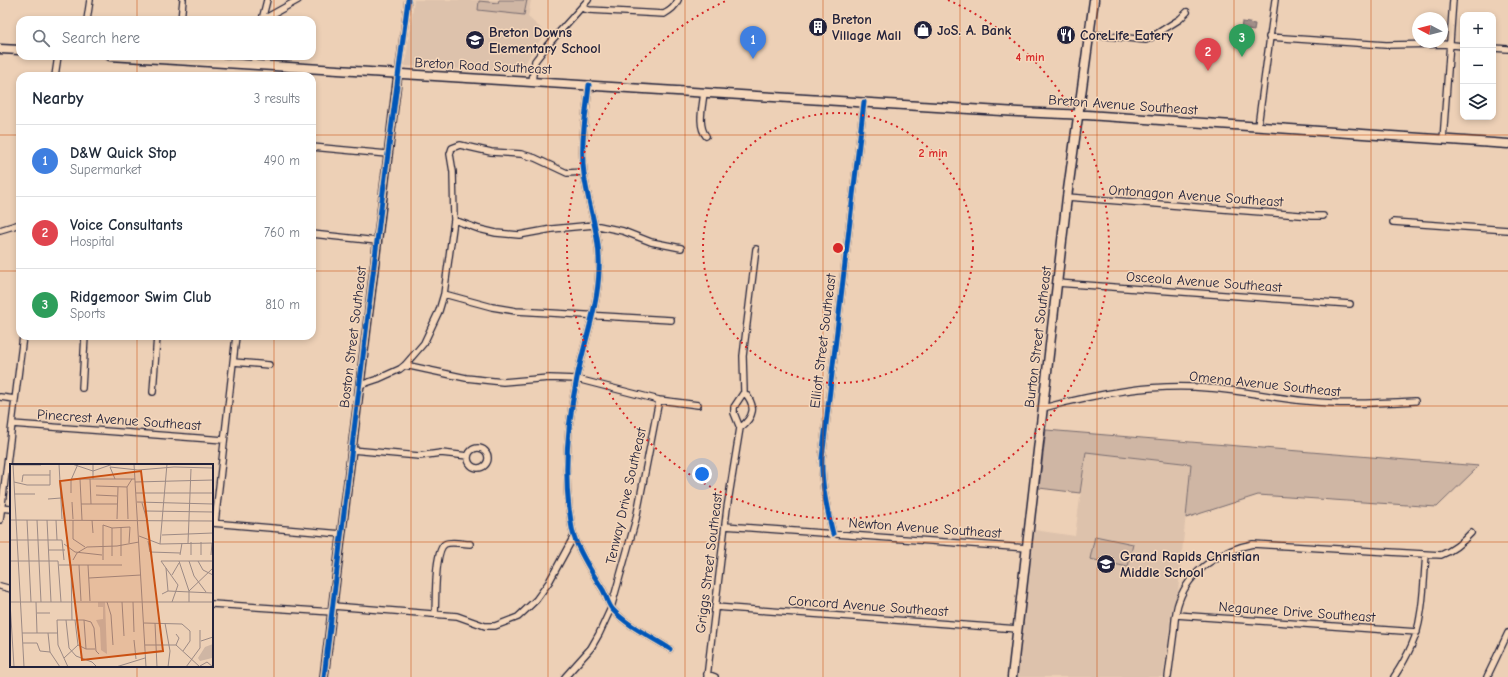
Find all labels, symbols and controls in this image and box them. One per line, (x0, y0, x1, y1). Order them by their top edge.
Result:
place label: Breton Village Mall (832, 11, 901, 44)
north arrow (1412, 12, 1448, 48)
map controls (1460, 12, 1496, 120)
button: + (1460, 12, 1496, 48)
search box (16, 16, 316, 60)
building icon: Breton Village Mall (807, 16, 829, 38)
shop icon: JoS. A. Bank (912, 19, 934, 41)
place label: JoS. A. Bank (937, 22, 1012, 39)
place label: Breton Downs Elementary School (489, 24, 601, 57)
restaurant icon: CoreLife Eatery (1055, 24, 1077, 46)
pin: 3 (1229, 24, 1255, 57)
pin: 1 (740, 26, 766, 59)
icon: search (30, 27, 52, 49)
place label: CoreLife Eatery (1080, 27, 1174, 44)
text: Search here (62, 29, 140, 47)
school or university icon: Breton Downs Elementary School (464, 29, 486, 51)
pin: 2 (1195, 38, 1221, 71)
button: − (1460, 48, 1496, 84)
text: 4 min (1016, 50, 1044, 64)
street label: Breton Road Southeast (414, 54, 553, 78)
button: layers (1460, 84, 1496, 120)
text: Nearby (32, 89, 83, 108)
text: 3 results (254, 91, 300, 106)
street label: Breton Avenue Southeast (1048, 91, 1199, 119)
text: D&W Quick Stop (70, 144, 177, 162)
text: 2 min (918, 146, 948, 160)
text: 1 (42, 153, 48, 168)
text: 490 m (264, 153, 300, 168)
text: Supermarket (70, 162, 141, 177)
street label: Ontonagon Avenue Southeast (1108, 181, 1285, 211)
text: Voice Consultants (70, 216, 183, 234)
text: 2 (42, 225, 48, 240)
text: 760 m (264, 225, 300, 240)
text: Hospital (70, 234, 114, 249)
centre of rings (831, 241, 845, 255)
street label: Boston Street Southeast (336, 264, 370, 409)
street label: Burton Street Southeast (1021, 264, 1055, 409)
street label: Osceola Avenue Southeast (1126, 268, 1283, 296)
street label: Elliott Street Southeast (806, 272, 840, 409)
text: Ridgemoor Swim Club (70, 288, 211, 306)
text: 3 (42, 297, 48, 312)
text: 810 m (265, 297, 300, 312)
text: Sports (70, 306, 105, 321)
street label: Omena Avenue Southeast (1188, 368, 1343, 401)
street label: Pinecrest Avenue Southeast (36, 406, 203, 434)
street label: Tenway Drive Southeast (602, 425, 650, 566)
inset map (10, 464, 213, 667)
your location (692, 464, 712, 484)
street label: Griggs Street Southeast (692, 491, 726, 634)
street label: Newton Avenue Southeast (848, 514, 1003, 542)
place label: Grand Rapids Christian Middle School (1120, 548, 1260, 581)
school or university icon: Grand Rapids Christian Middle School (1095, 553, 1117, 575)
street label: Concord Avenue Southeast (787, 592, 950, 620)
street label: Negaunee Drive Southeast (1218, 598, 1377, 626)

